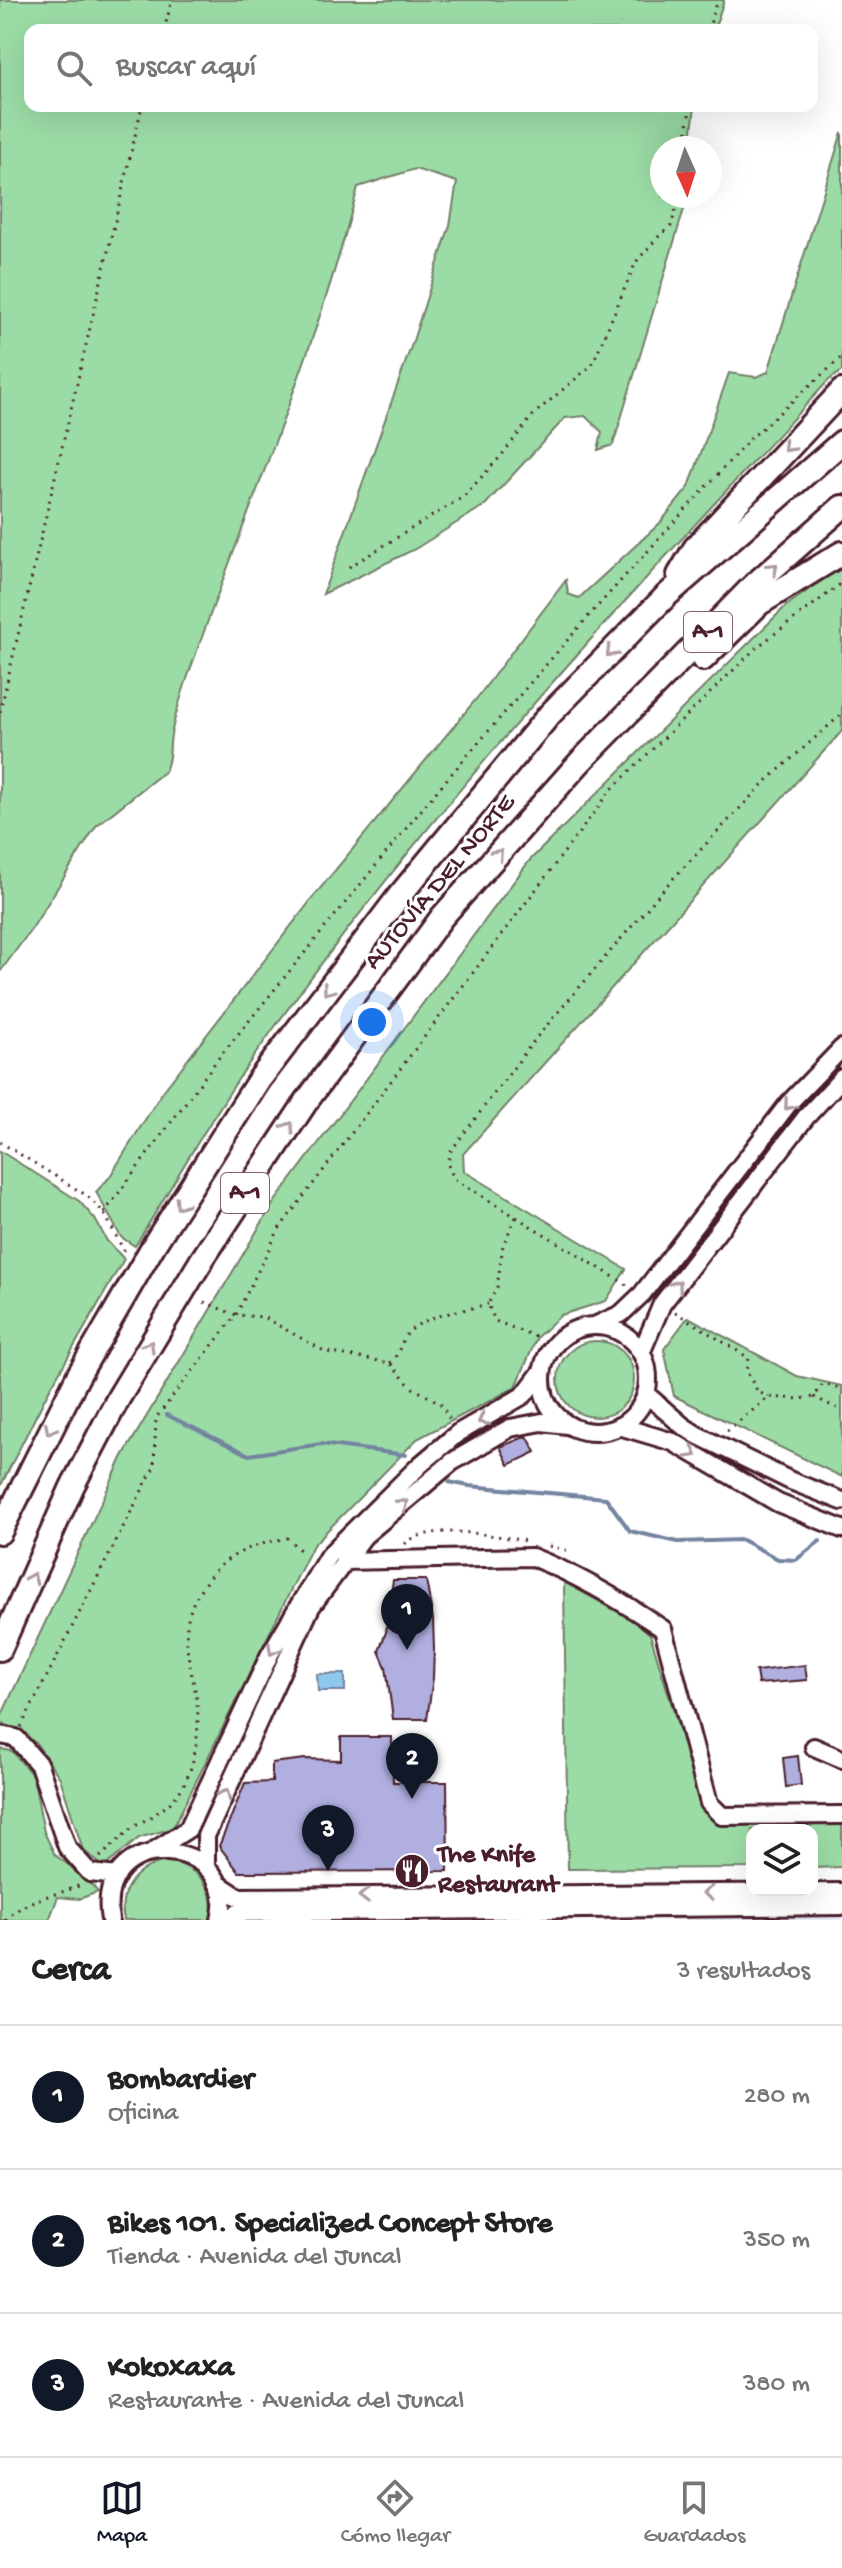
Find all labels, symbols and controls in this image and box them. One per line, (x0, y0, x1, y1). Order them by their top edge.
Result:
search box (24, 24, 818, 112)
icon: search (52, 46, 96, 90)
text: Buscar aquí (116, 51, 256, 86)
north arrow (650, 136, 722, 208)
one-way arrow (784, 438, 798, 453)
one-way arrow (764, 564, 779, 578)
road number: A-1 (684, 612, 732, 652)
one-way arrow (606, 643, 621, 657)
street label: AUTOVÍA DEL NORTE (359, 788, 524, 977)
one-way arrow (488, 849, 502, 864)
one-way arrow (323, 981, 337, 996)
your location (352, 1002, 392, 1042)
one-way arrow (784, 1096, 799, 1110)
one-way arrow (279, 1121, 294, 1136)
road number: A-1 (221, 1173, 269, 1213)
one-way arrow (174, 1195, 189, 1210)
one-way arrow (668, 1279, 682, 1294)
one-way arrow (140, 1340, 155, 1355)
one-way arrow (476, 1410, 491, 1425)
one-way arrow (45, 1421, 60, 1436)
one-way arrow (683, 1443, 698, 1459)
one-way arrow (393, 1499, 408, 1514)
one-way arrow (22, 1572, 38, 1586)
pin: 1 (381, 1584, 433, 1650)
one-way arrow (267, 1641, 283, 1656)
pin: 2 (386, 1733, 438, 1799)
one-way arrow (215, 1787, 231, 1802)
pin: 3 (302, 1805, 354, 1871)
map controls (746, 1824, 818, 1896)
button: layers (746, 1824, 818, 1896)
place label: The Knife Restaurant (436, 1841, 561, 1902)
restaurant icon: The Knife Restaurant (393, 1852, 431, 1890)
one-way arrow (701, 1884, 714, 1902)
one-way arrow (357, 1887, 370, 1904)
text: Cerca (32, 1952, 110, 1992)
text: 3 resultados (677, 1957, 810, 1988)
text: Bombardier (108, 2064, 254, 2099)
text: 1 (53, 2082, 63, 2113)
text: 280 m (744, 2082, 810, 2113)
text: Oficina (108, 2099, 179, 2130)
text: Bikes 101. Specialized Concept Store (108, 2208, 552, 2243)
text: 2 (52, 2226, 64, 2257)
text: 350 m (743, 2226, 810, 2257)
text: Tienda · Avenida del Juncal (108, 2243, 401, 2274)
text: Kokoxaxa (108, 2352, 234, 2387)
text: 3 (51, 2370, 65, 2401)
text: 380 m (743, 2370, 810, 2401)
text: Restaurante · Avenida del Juncal (108, 2387, 464, 2418)
tab: Mapa (97, 2476, 147, 2550)
tab: Cómo llegar (341, 2476, 450, 2550)
tab: Guardados (644, 2476, 745, 2550)

